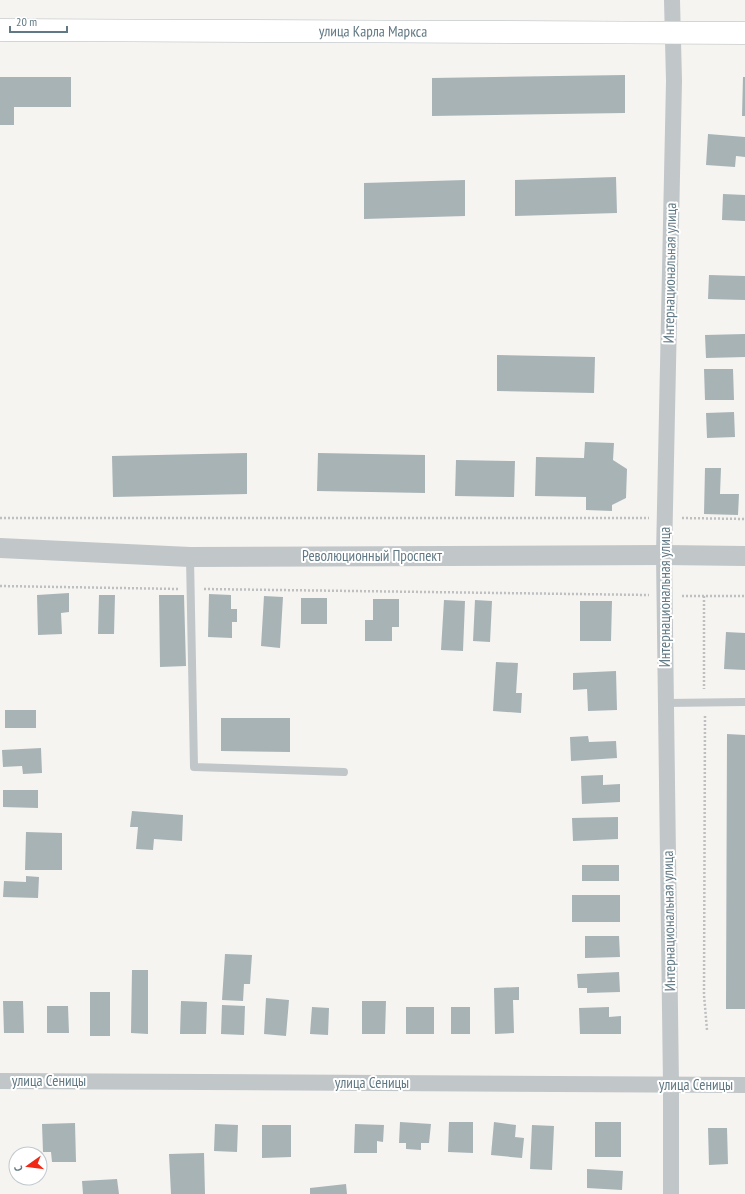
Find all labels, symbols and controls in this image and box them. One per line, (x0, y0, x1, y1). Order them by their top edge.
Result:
scale bar (10, 8, 67, 34)
text: 20 m (16, 14, 37, 29)
street label: улица Карла Маркса (319, 21, 427, 41)
street label: Интернациональная улица (659, 203, 680, 343)
street label: Интернациональная улица (655, 527, 674, 667)
street label: Революционный Проспект (302, 546, 442, 565)
street label: Интернациональная улица (658, 851, 679, 991)
street label: улица Сеницы (12, 1071, 86, 1090)
street label: улица Сеницы (335, 1073, 409, 1092)
street label: улица Сеницы (659, 1075, 733, 1094)
north arrow (8, 1146, 48, 1186)
text: С (11, 1164, 26, 1173)

